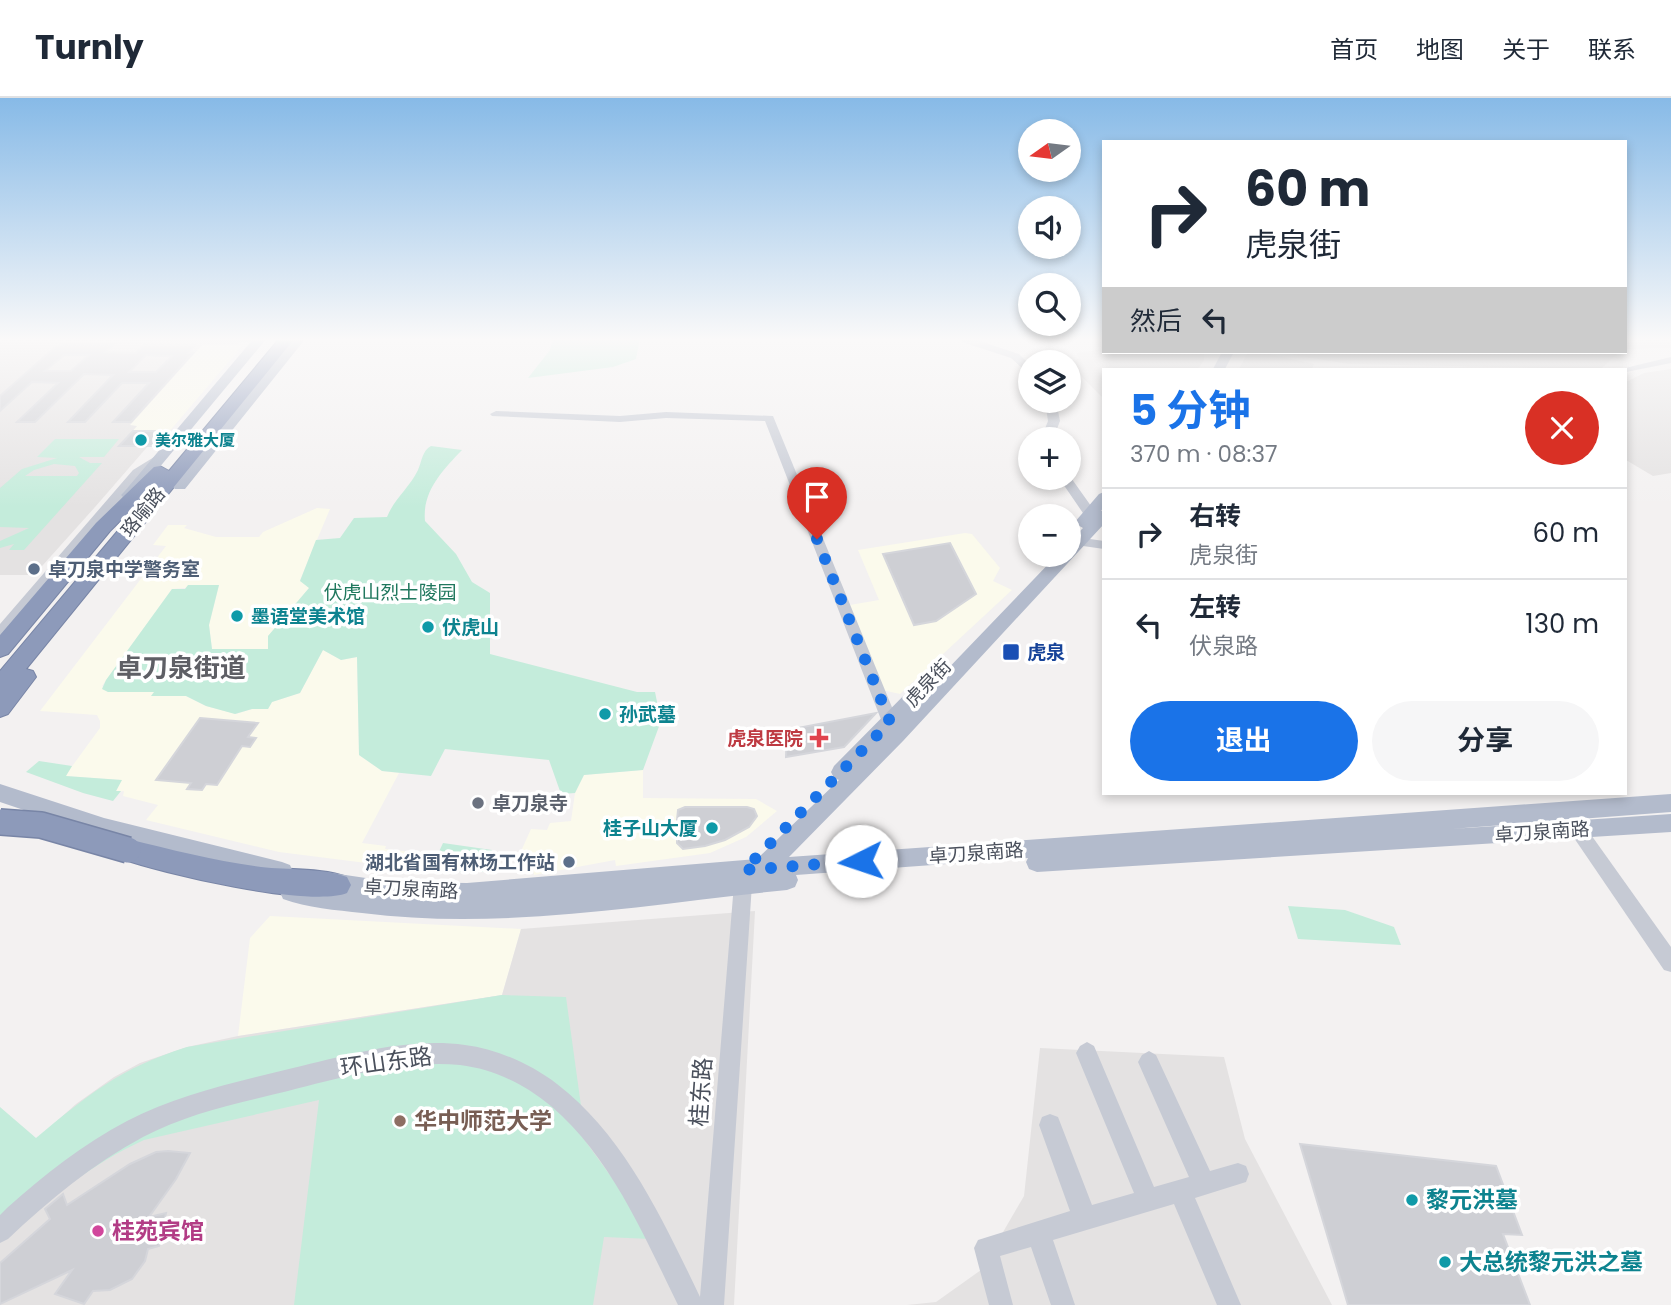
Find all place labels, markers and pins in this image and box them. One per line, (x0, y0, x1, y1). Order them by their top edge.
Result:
place label: 美尔雅大厦 (155, 429, 235, 452)
marker: 美尔雅大厦 (133, 432, 149, 448)
pin (787, 467, 847, 539)
place label: 卓刀泉中学警务室 (48, 556, 200, 583)
marker: 卓刀泉中学警务室 (26, 561, 42, 577)
place label: 墨语堂美术馆 (251, 603, 365, 630)
marker: 墨语堂美术馆 (229, 608, 245, 624)
place label: 伏虎山 (442, 614, 499, 641)
marker: 伏虎山 (420, 619, 436, 635)
place label: 虎泉 (1027, 639, 1065, 666)
marker: 虎泉 (1001, 642, 1021, 662)
place label: 孙武墓 (619, 701, 676, 728)
marker: 孙武墓 (597, 706, 613, 722)
place label: 虎泉医院 (727, 725, 803, 752)
marker: 虎泉医院 (809, 728, 829, 748)
place label: 卓刀泉寺 (492, 790, 568, 817)
marker: 卓刀泉寺 (470, 795, 486, 811)
place label: 桂子山大厦 (603, 815, 698, 842)
marker: 桂子山大厦 (704, 820, 720, 836)
place label: 湖北省国有林场工作站 (365, 849, 555, 876)
marker: 湖北省国有林场工作站 (561, 854, 577, 870)
place label: 华中师范大学 (414, 1105, 552, 1137)
marker: 华中师范大学 (392, 1113, 408, 1129)
place label: 黎元洪墓 (1426, 1184, 1518, 1216)
marker: 黎元洪墓 (1404, 1192, 1420, 1208)
place label: 桂苑宾馆 (112, 1215, 204, 1247)
marker: 桂苑宾馆 (90, 1223, 106, 1239)
place label: 大总统黎元洪之墓 (1459, 1246, 1643, 1278)
marker: 大总统黎元洪之墓 (1437, 1254, 1453, 1270)

